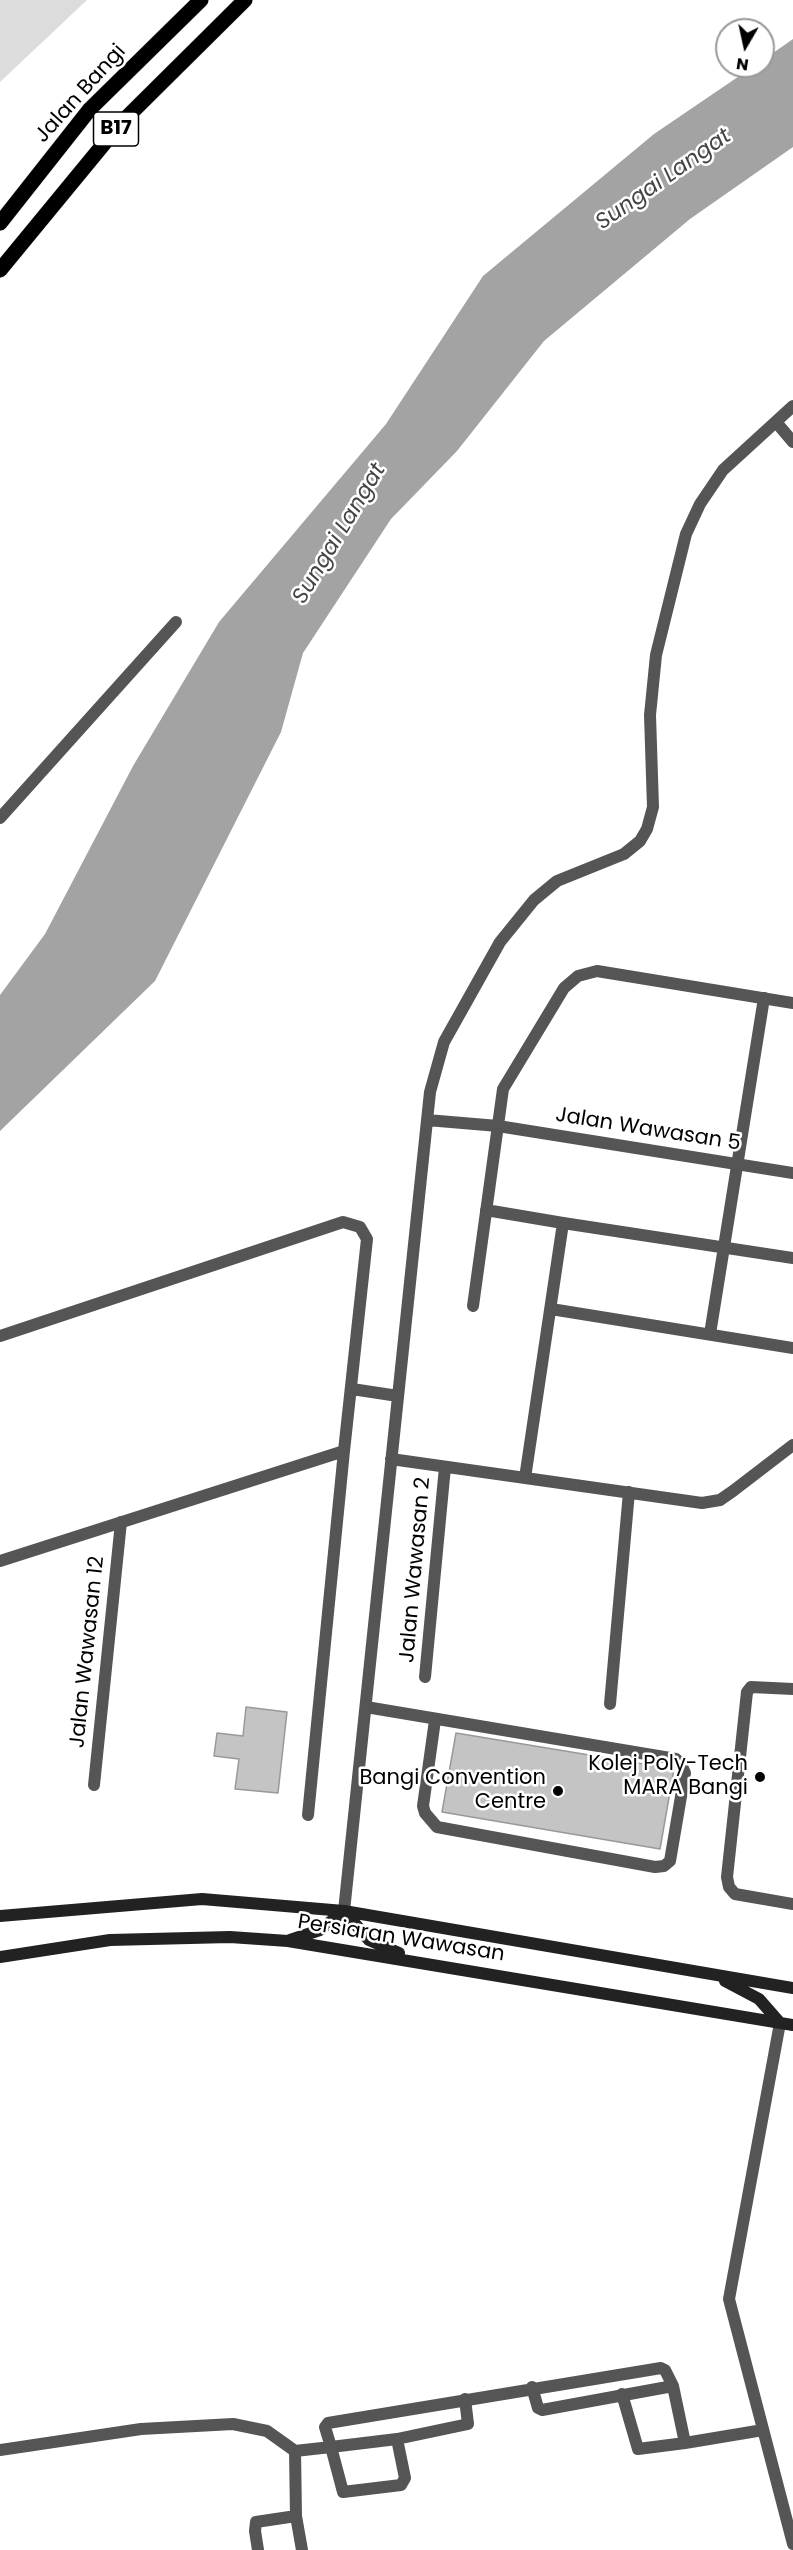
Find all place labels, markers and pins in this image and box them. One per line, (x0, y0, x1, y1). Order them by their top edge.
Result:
place label: Kolej Poly-Tech MARA Bangi (588, 1752, 748, 1802)
place label: Bangi Convention Centre (359, 1766, 546, 1816)
marker: Kolej Poly-Tech MARA Bangi (753, 1770, 767, 1784)
marker: Bangi Convention Centre (551, 1784, 565, 1798)

